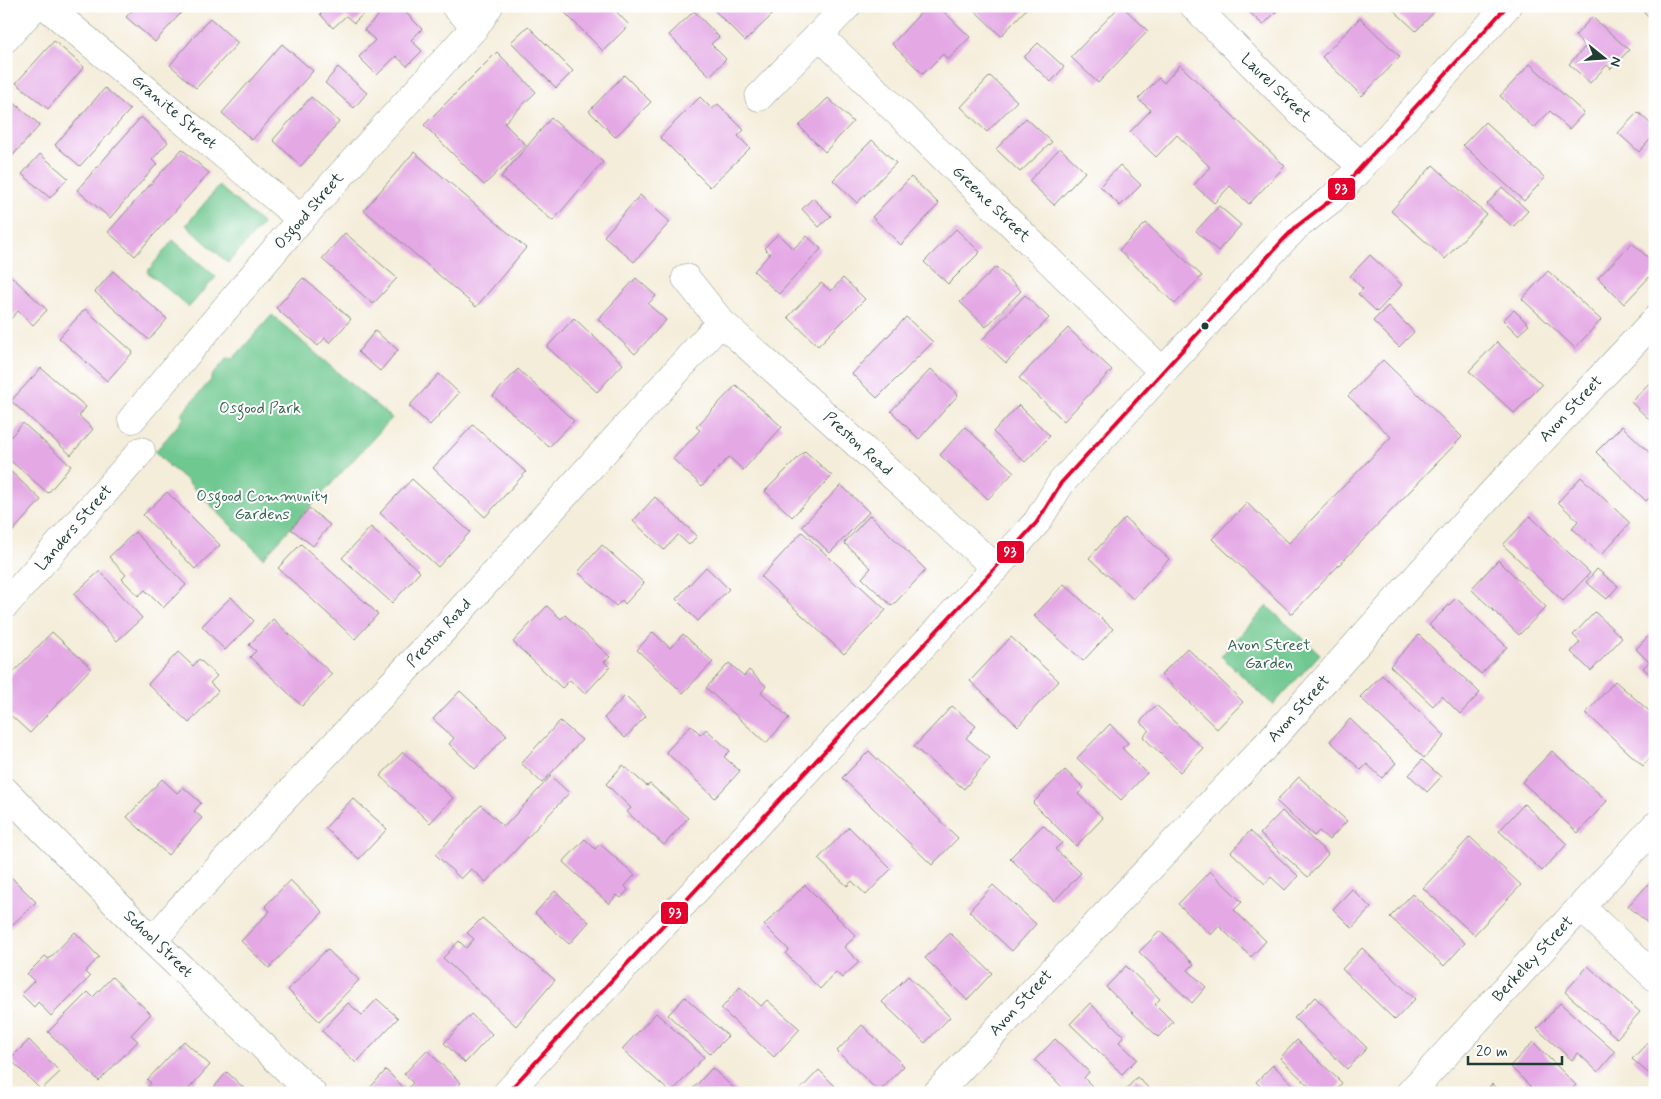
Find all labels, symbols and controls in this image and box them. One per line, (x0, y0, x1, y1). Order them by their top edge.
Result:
north arrow (1578, 32, 1628, 82)
street label: Laurel Street (1236, 49, 1316, 127)
text: N (1606, 54, 1625, 69)
street label: Granite Street (127, 70, 221, 154)
street label: Greene Street (947, 161, 1035, 247)
street label: Osgood Street (270, 167, 350, 255)
line badge: 93 (1327, 177, 1356, 201)
text: 93 (1335, 180, 1347, 198)
unlabelled marker (1200, 321, 1210, 331)
street label: Avon Street (1535, 371, 1608, 447)
park label: Osgood Park (219, 398, 301, 420)
street label: Preston Road (819, 407, 897, 481)
street label: Landers Street (31, 480, 117, 575)
park label: Osgood Community Gardens (196, 486, 328, 525)
line badge: 93 (996, 540, 1025, 564)
text: 93 (1004, 543, 1016, 561)
street label: Preston Road (402, 594, 476, 672)
park label: Avon Street Garden (1227, 635, 1311, 674)
street label: Avon Street (1263, 671, 1335, 747)
line badge: 93 (660, 901, 689, 925)
text: 93 (669, 904, 681, 922)
street label: School Street (119, 906, 197, 982)
street label: Berkeley Street (1488, 911, 1579, 1007)
street label: Avon Street (985, 965, 1058, 1041)
scale bar (1468, 1034, 1562, 1066)
text: 20 m (1476, 1042, 1508, 1062)

